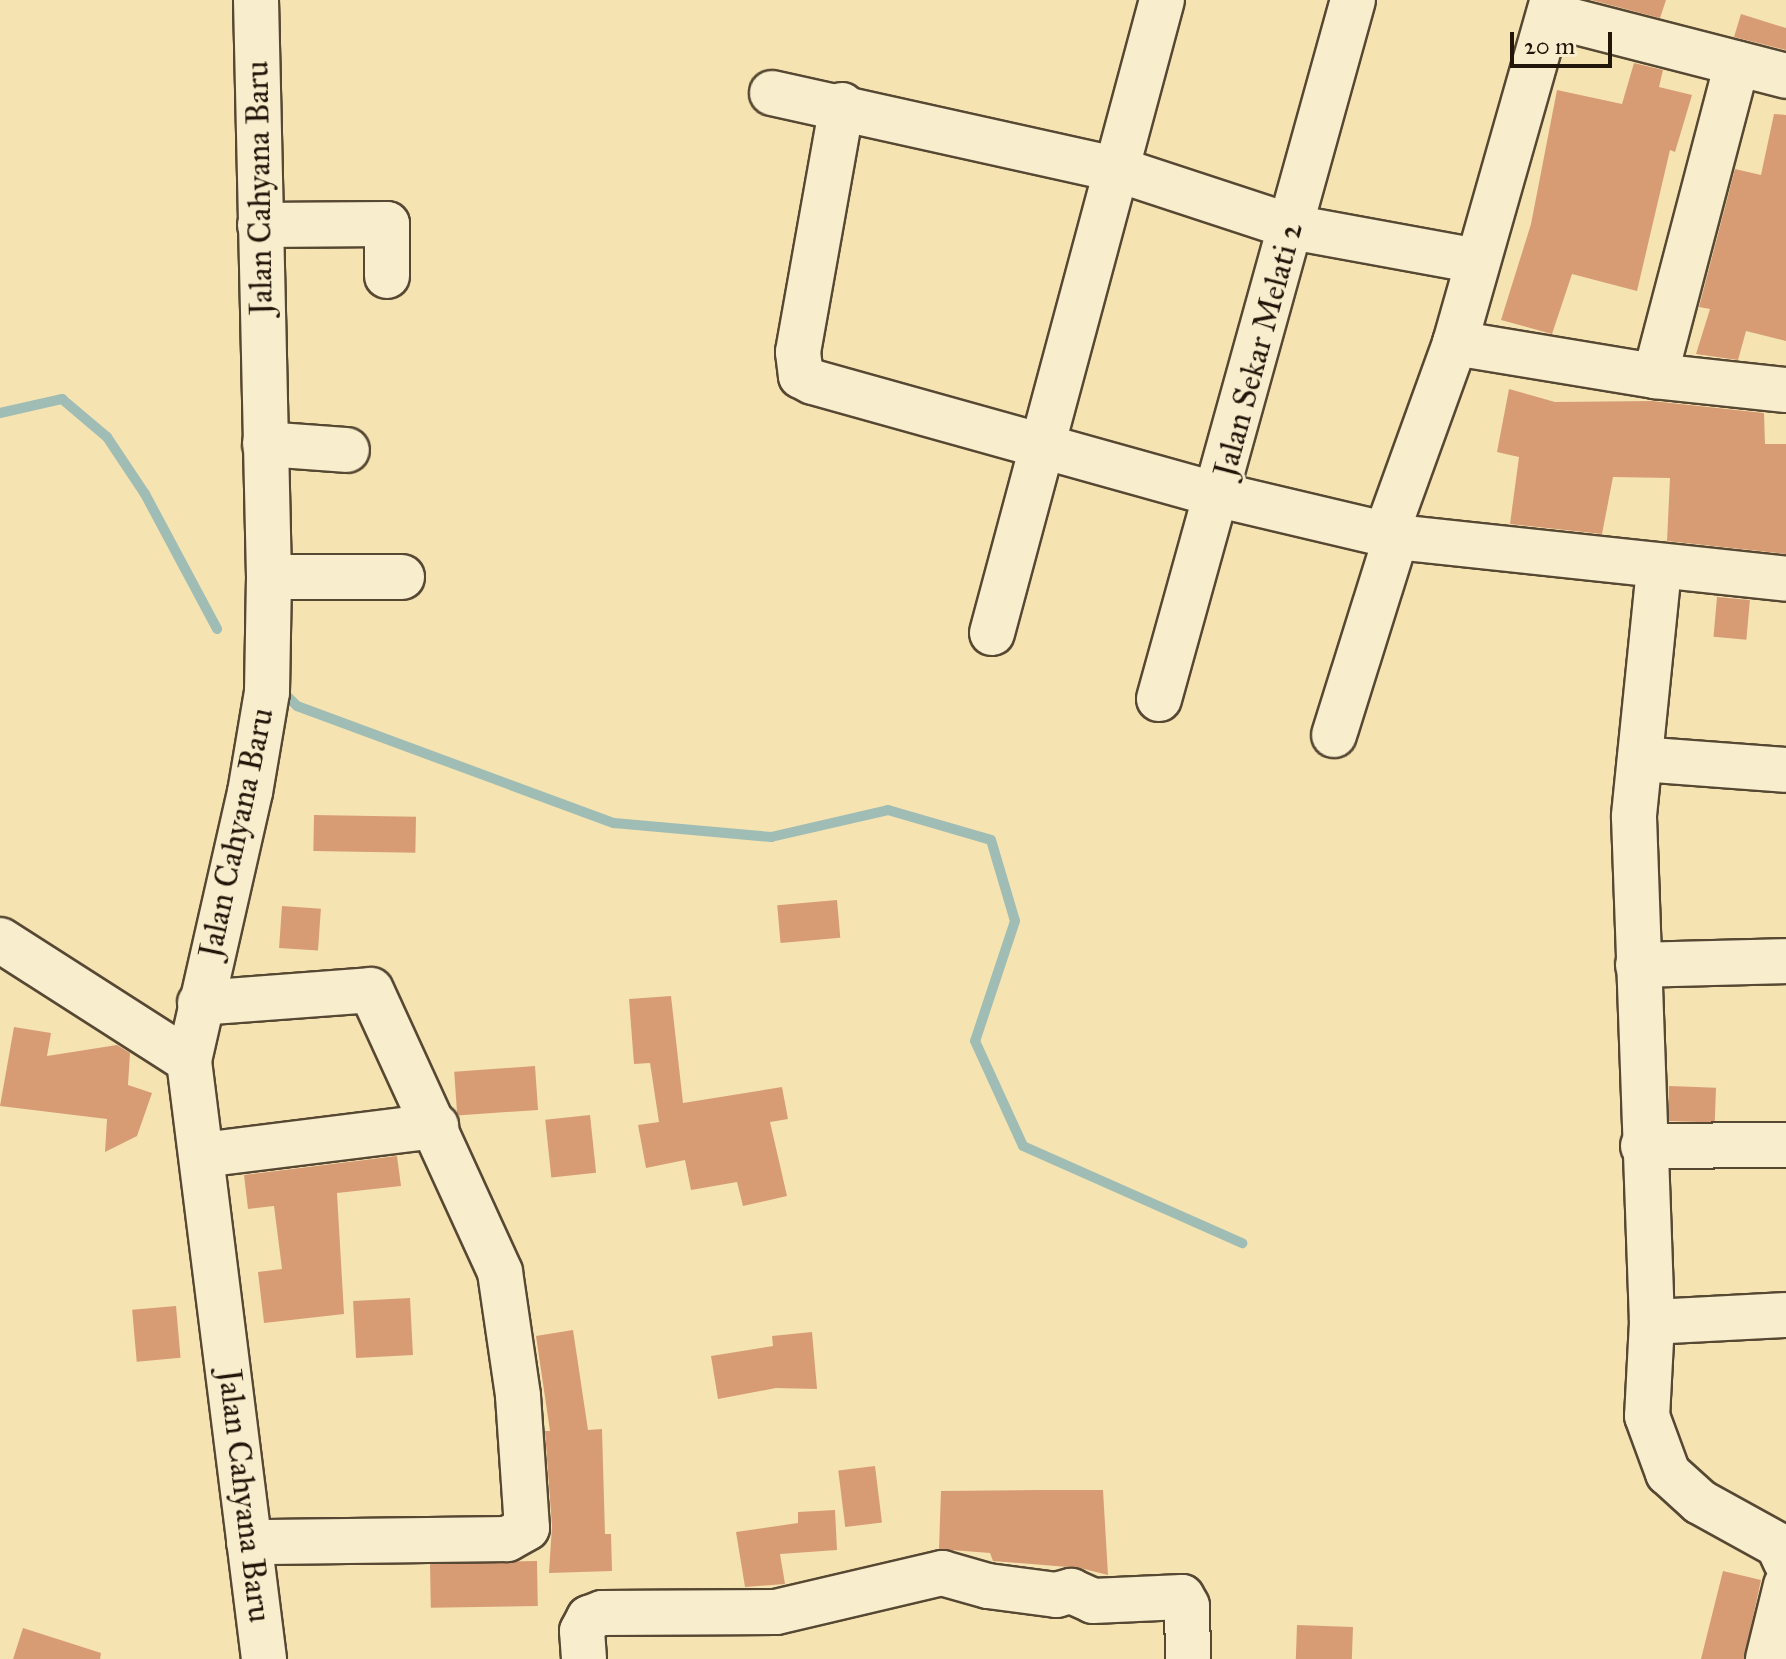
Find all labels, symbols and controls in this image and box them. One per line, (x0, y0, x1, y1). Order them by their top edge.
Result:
scale bar (1514, 16, 1616, 66)
text: 20 m (1524, 31, 1575, 61)
street label: Jalan Cahyana Baru (239, 60, 281, 316)
street label: Jalan Sekar Melati 2 (1207, 219, 1311, 481)
street label: Jalan Cahyana Baru (192, 705, 282, 961)
street label: Jalan Cahyana Baru (209, 1367, 279, 1625)

